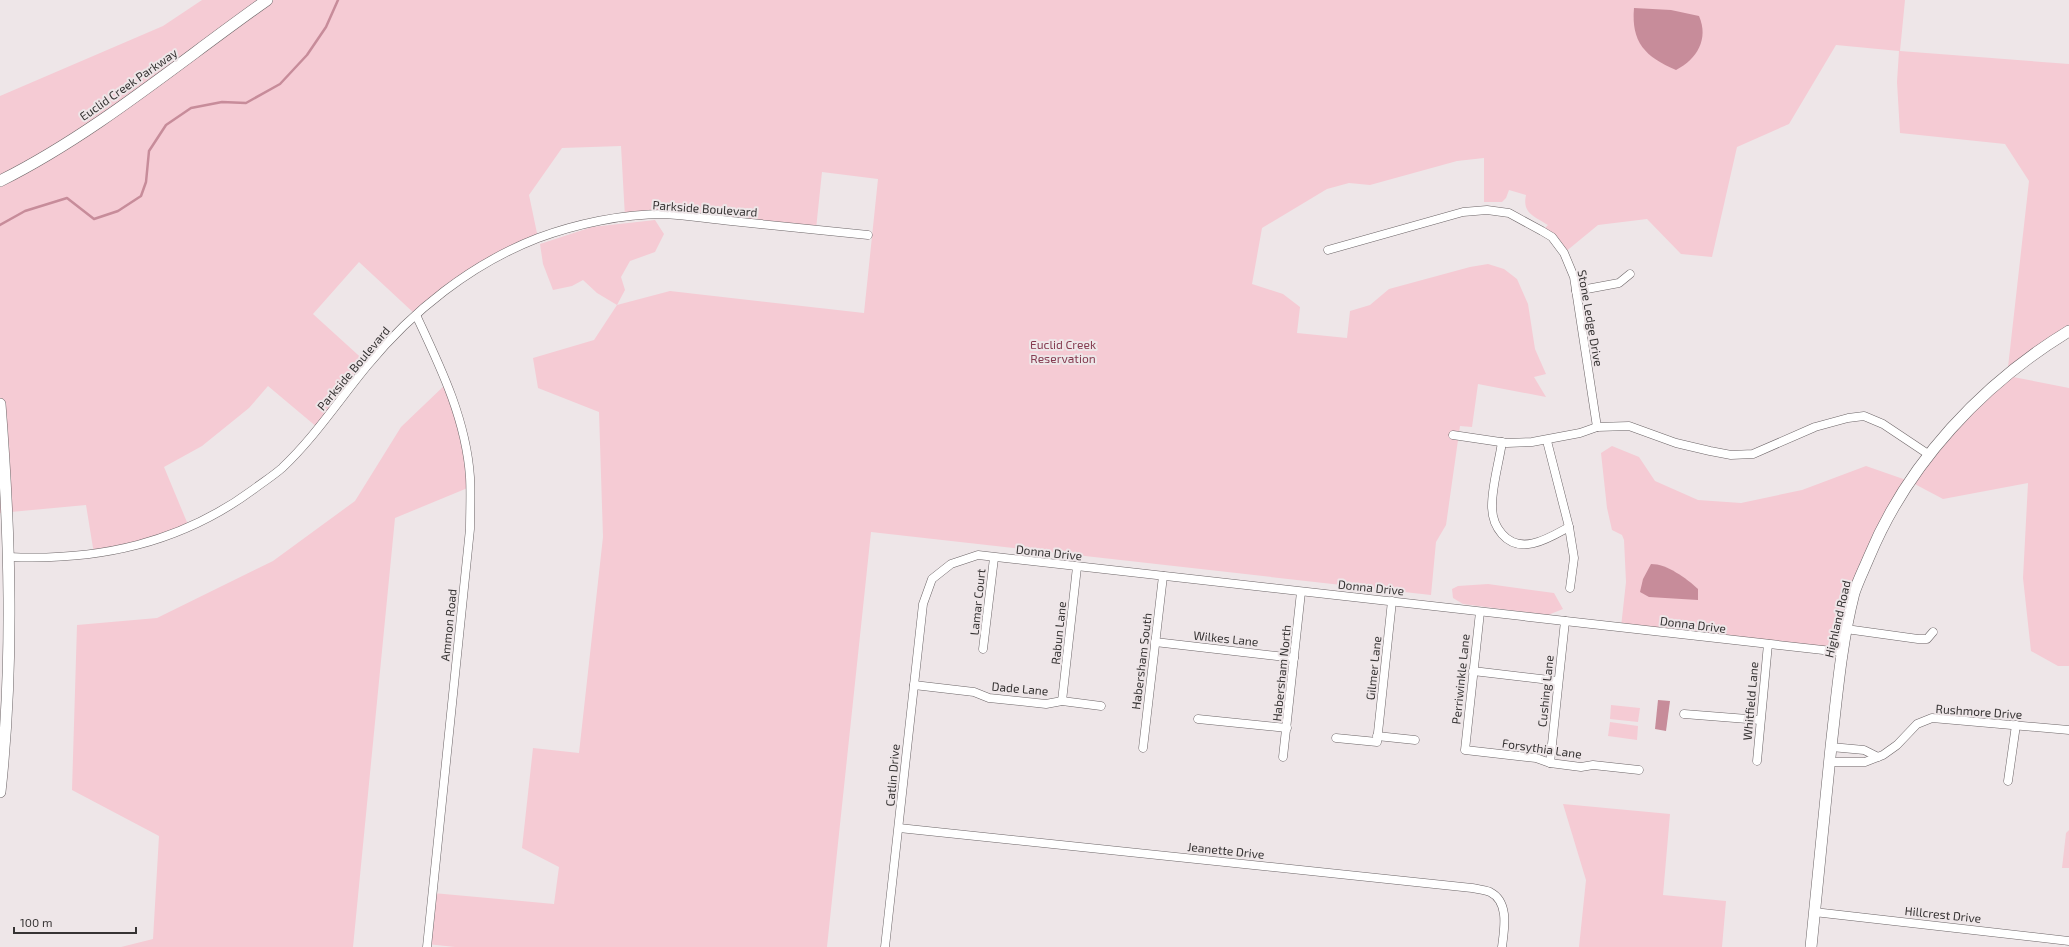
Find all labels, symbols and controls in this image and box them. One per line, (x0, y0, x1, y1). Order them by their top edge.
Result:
street label: Euclid Creek Parkway (77, 45, 180, 123)
street label: Parkside Boulevard (652, 197, 758, 219)
street label: Stone Ledge Drive (1576, 269, 1606, 367)
street label: Parkside Boulevard (314, 323, 392, 413)
park label: Euclid Creek Reservation (1030, 337, 1096, 365)
street label: Donna Drive (1015, 542, 1083, 562)
street label: Lamar Court (967, 568, 988, 636)
street label: Donna Drive (1337, 577, 1405, 597)
street label: Highland Road (1821, 579, 1853, 659)
street label: Ammon Road (437, 588, 459, 662)
street label: Rabun Lane (1048, 601, 1068, 665)
street label: Habersham South (1128, 612, 1154, 710)
street label: Donna Drive (1659, 613, 1727, 635)
street label: Habersham North (1269, 624, 1293, 722)
street label: Wilkes Lane (1193, 628, 1259, 648)
street label: Perriwinkle Lane (1448, 633, 1472, 725)
street label: Gilmer Lane (1363, 635, 1383, 701)
street label: Cushing Lane (1534, 654, 1556, 728)
street label: Whitfield Lane (1740, 661, 1760, 741)
street label: Dade Lane (991, 679, 1049, 697)
street label: Rushmore Drive (1935, 701, 2023, 721)
street label: Forsythia Lane (1501, 735, 1583, 761)
street label: Catlin Drive (882, 743, 902, 807)
street label: Jeanette Drive (1187, 839, 1265, 861)
street label: Hillcrest Drive (1904, 903, 1982, 925)
scale bar (14, 909, 136, 935)
text: 100 m (20, 915, 52, 929)

